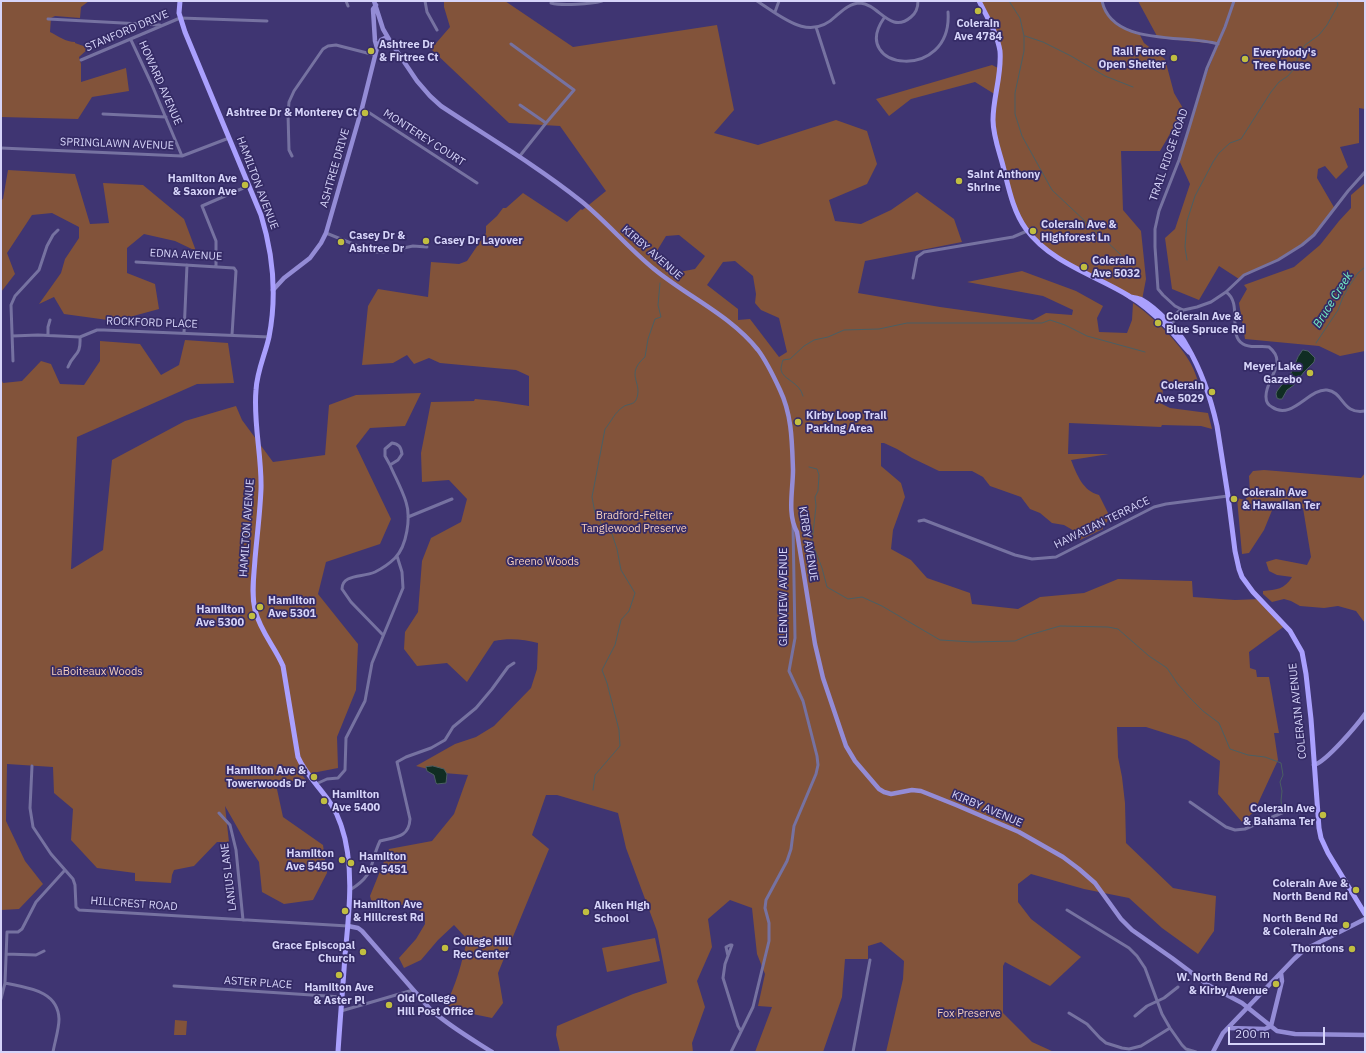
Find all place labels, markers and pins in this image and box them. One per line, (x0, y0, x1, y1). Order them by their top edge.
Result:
marker: Colerain Ave 4784 (973, 6, 983, 16)
place label: Colerain Ave 4784 (954, 17, 1002, 43)
place label: Ashtree Dr & Firtree Ct (379, 38, 439, 64)
place label: Rail Fence Open Shelter (1098, 45, 1166, 71)
marker: Ashtree Dr & Firtree Ct (366, 46, 376, 56)
place label: Everybody's Tree House (1253, 46, 1316, 72)
marker: Rail Fence Open Shelter (1169, 53, 1179, 63)
marker: Everybody's Tree House (1240, 54, 1250, 64)
place label: Ashtree Dr & Monterey Ct (226, 106, 357, 120)
marker: Ashtree Dr & Monterey Ct (360, 108, 370, 118)
place label: Saint Anthony Shrine (967, 168, 1040, 194)
place label: Hamilton Ave & Saxon Ave (168, 172, 237, 198)
marker: Saint Anthony Shrine (954, 176, 964, 186)
marker: Hamilton Ave & Saxon Ave (240, 180, 250, 190)
place label: Colerain Ave & Highforest Ln (1041, 218, 1116, 244)
marker: Colerain Ave & Highforest Ln (1028, 226, 1038, 236)
place label: Casey Dr & Ashtree Dr (349, 229, 405, 255)
place label: Casey Dr Layover (434, 234, 523, 248)
marker: Casey Dr Layover (421, 236, 431, 246)
marker: Casey Dr & Ashtree Dr (336, 237, 346, 247)
place label: Colerain Ave 5032 (1092, 254, 1140, 280)
marker: Colerain Ave 5032 (1079, 262, 1089, 272)
place label: Colerain Ave & Blue Spruce Rd (1166, 310, 1245, 336)
marker: Colerain Ave & Blue Spruce Rd (1153, 318, 1163, 328)
place label: Meyer Lake Gazebo (1244, 360, 1302, 386)
marker: Meyer Lake Gazebo (1305, 368, 1315, 378)
place label: Colerain Ave 5029 (1156, 379, 1204, 405)
marker: Colerain Ave 5029 (1207, 387, 1217, 397)
place label: Kirby Loop Trail Parking Area (806, 409, 887, 435)
marker: Kirby Loop Trail Parking Area (793, 417, 803, 427)
place label: Colerain Ave & Hawaiian Ter (1242, 486, 1320, 512)
marker: Colerain Ave & Hawaiian Ter (1229, 494, 1239, 504)
place label: Hamilton Ave 5301 (268, 594, 316, 620)
marker: Hamilton Ave 5301 (255, 602, 265, 612)
place label: Hamilton Ave 5300 (196, 603, 244, 629)
marker: Hamilton Ave 5300 (247, 611, 257, 621)
place label: Hamilton Ave & Towerwoods Dr (226, 764, 306, 790)
marker: Hamilton Ave & Towerwoods Dr (309, 772, 319, 782)
place label: Hamilton Ave 5400 (332, 788, 380, 814)
marker: Hamilton Ave 5400 (319, 796, 329, 806)
place label: Colerain Ave & Bahama Ter (1243, 802, 1315, 828)
marker: Colerain Ave & Bahama Ter (1318, 810, 1328, 820)
place label: Hamilton Ave 5450 (286, 847, 334, 873)
place label: Hamilton Ave 5451 (359, 850, 407, 876)
marker: Hamilton Ave 5450 (337, 855, 347, 865)
marker: Hamilton Ave 5451 (346, 858, 356, 868)
place label: Colerain Ave & North Bend Rd (1273, 877, 1348, 903)
marker: Colerain Ave & North Bend Rd (1351, 885, 1361, 895)
place label: Hamilton Ave & Hillcrest Rd (353, 898, 424, 924)
place label: Aiken High School (594, 899, 650, 925)
marker: Hamilton Ave & Hillcrest Rd (340, 906, 350, 916)
marker: Aiken High School (581, 907, 591, 917)
place label: North Bend Rd & Colerain Ave (1263, 912, 1338, 938)
marker: North Bend Rd & Colerain Ave (1341, 920, 1351, 930)
place label: College Hill Rec Center (453, 935, 512, 961)
place label: Grace Episcopal Church (272, 939, 355, 965)
place label: Thorntons (1291, 942, 1344, 956)
marker: College Hill Rec Center (440, 943, 450, 953)
marker: Thorntons (1347, 944, 1357, 954)
marker: Grace Episcopal Church (358, 947, 368, 957)
marker: Hamilton Ave & Aster Pl (334, 970, 344, 980)
place label: W. North Bend Rd & Kirby Avenue (1176, 971, 1268, 997)
marker: W. North Bend Rd & Kirby Avenue (1271, 979, 1281, 989)
place label: Hamilton Ave & Aster Pl (304, 981, 374, 1007)
place label: Old College Hill Post Office (397, 992, 474, 1018)
marker: Old College Hill Post Office (384, 1000, 394, 1010)

